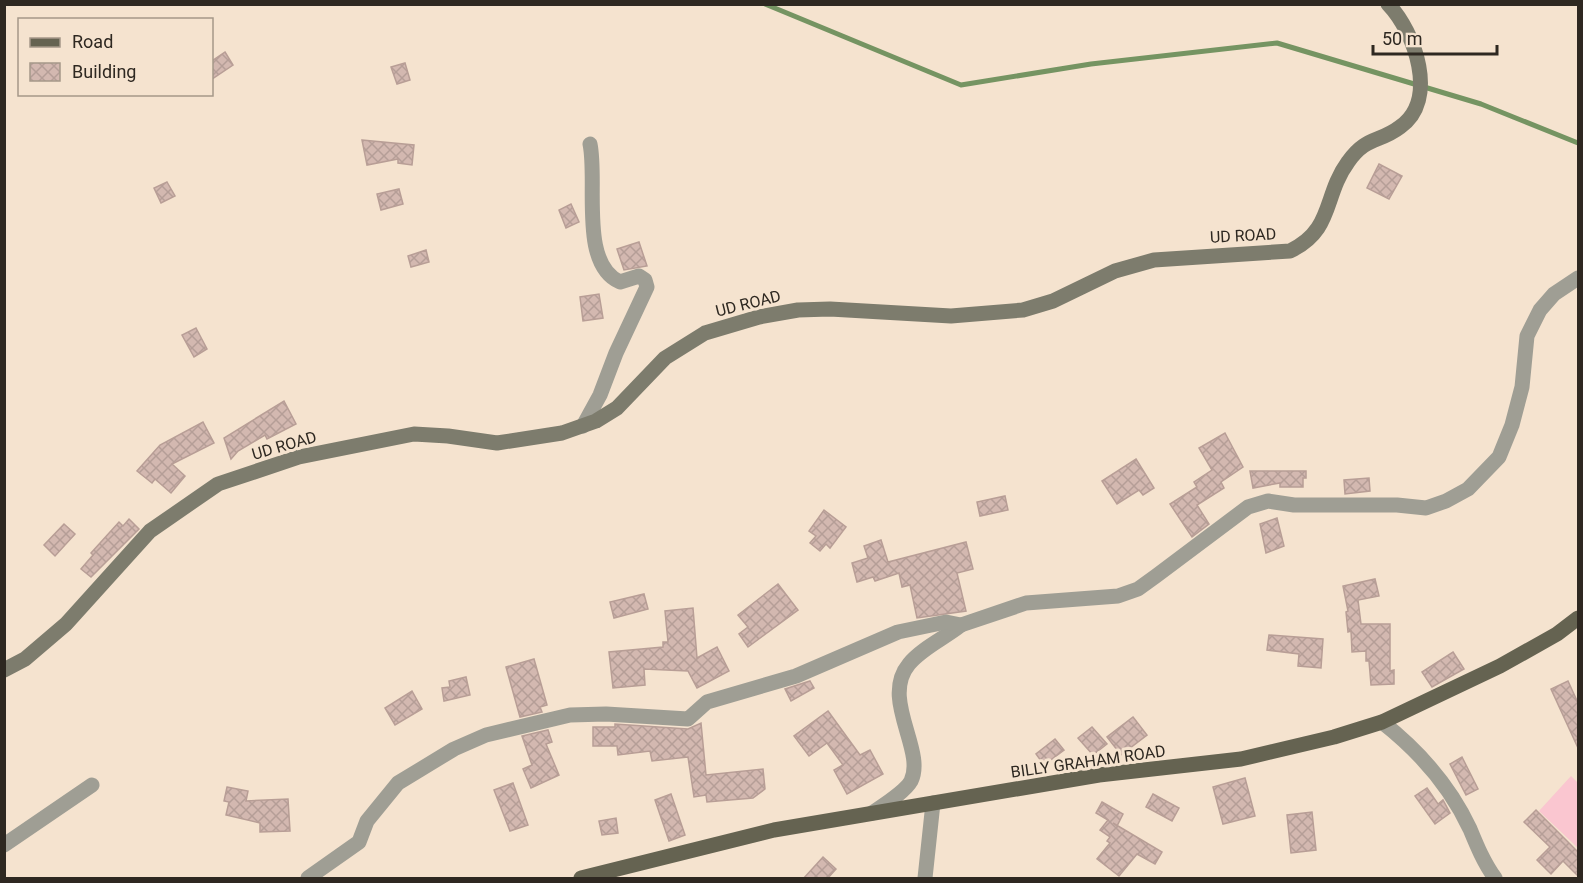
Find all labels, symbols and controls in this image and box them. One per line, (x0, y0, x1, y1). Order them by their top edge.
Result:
legend (18, 18, 213, 96)
scale bar (1373, 18, 1498, 56)
text: 50 m (1382, 28, 1422, 49)
text: Road (72, 31, 113, 52)
text: Building (72, 61, 136, 82)
street label: UD ROAD (1209, 224, 1277, 247)
street label: UD ROAD (714, 286, 783, 321)
street label: UD ROAD (250, 427, 319, 464)
street label: BILLY GRAHAM ROAD (1009, 741, 1167, 782)

